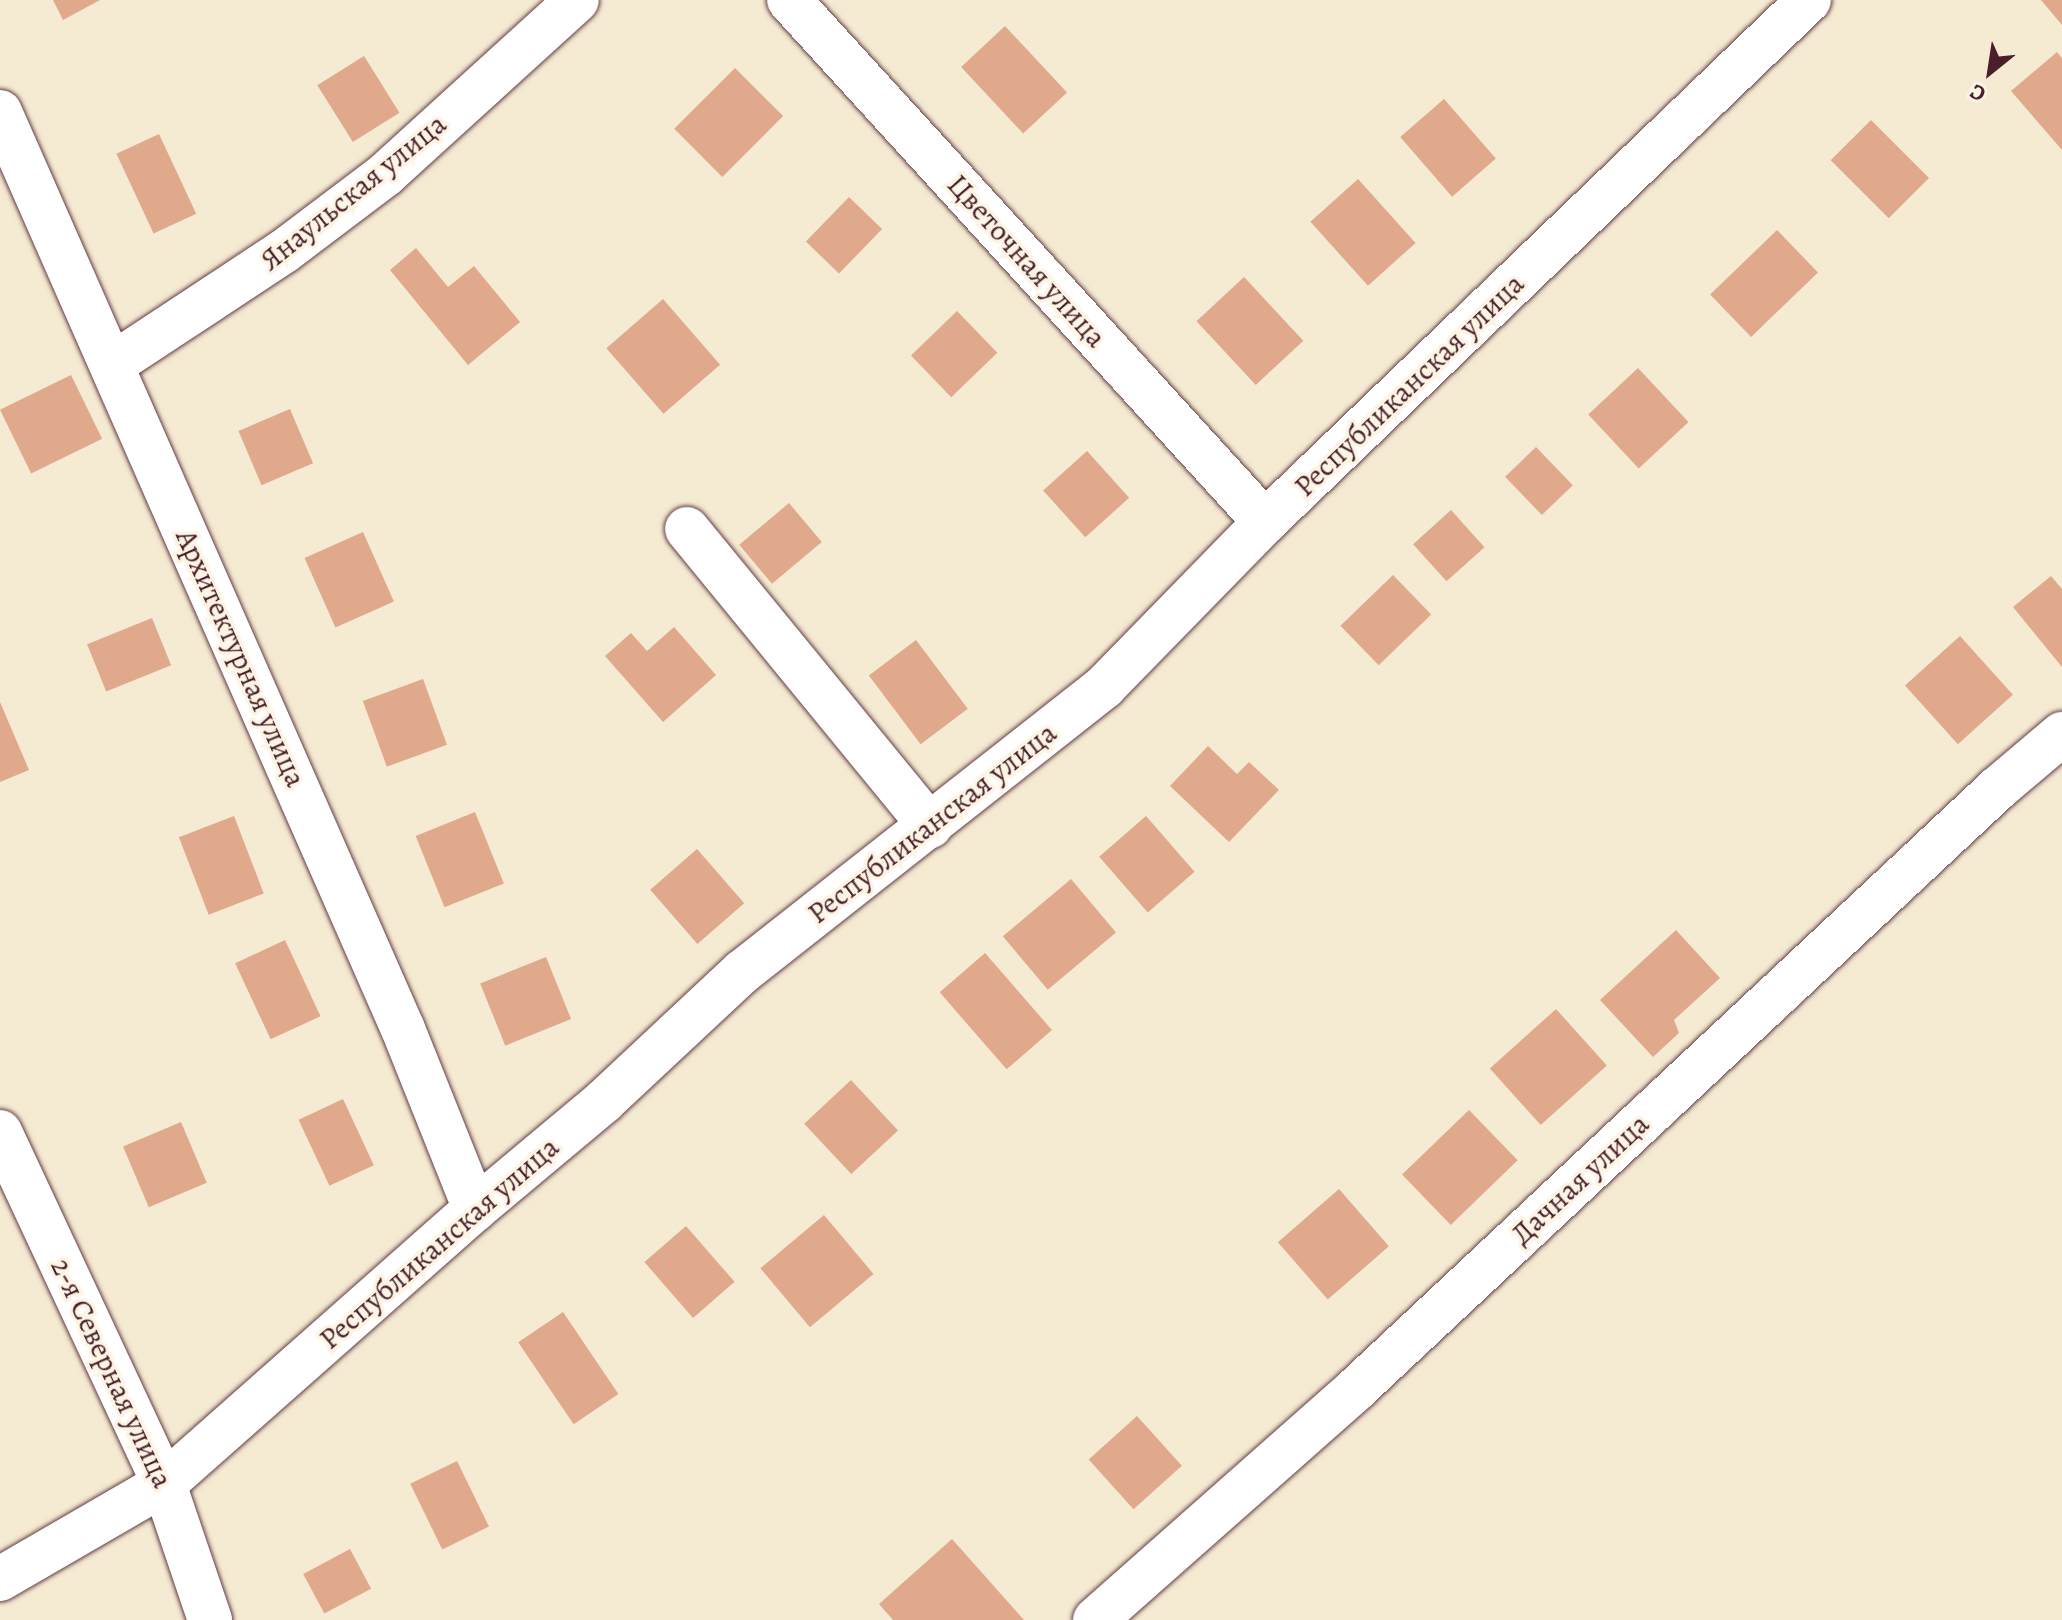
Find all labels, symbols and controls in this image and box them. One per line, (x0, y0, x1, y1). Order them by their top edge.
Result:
north arrow (1950, 32, 2030, 112)
text: С (1965, 76, 1991, 109)
street label: Янаульская улица (253, 106, 453, 278)
street label: Цветочная улица (940, 167, 1114, 355)
street label: Республиканская улица (1287, 266, 1531, 504)
street label: Архитектурная улица (168, 524, 314, 792)
street label: Республиканская улица (800, 715, 1064, 931)
street label: Дачная улица (1503, 1106, 1657, 1252)
street label: Республиканская улица (312, 1129, 566, 1357)
street label: 2-я Северная улица (43, 1252, 181, 1494)

